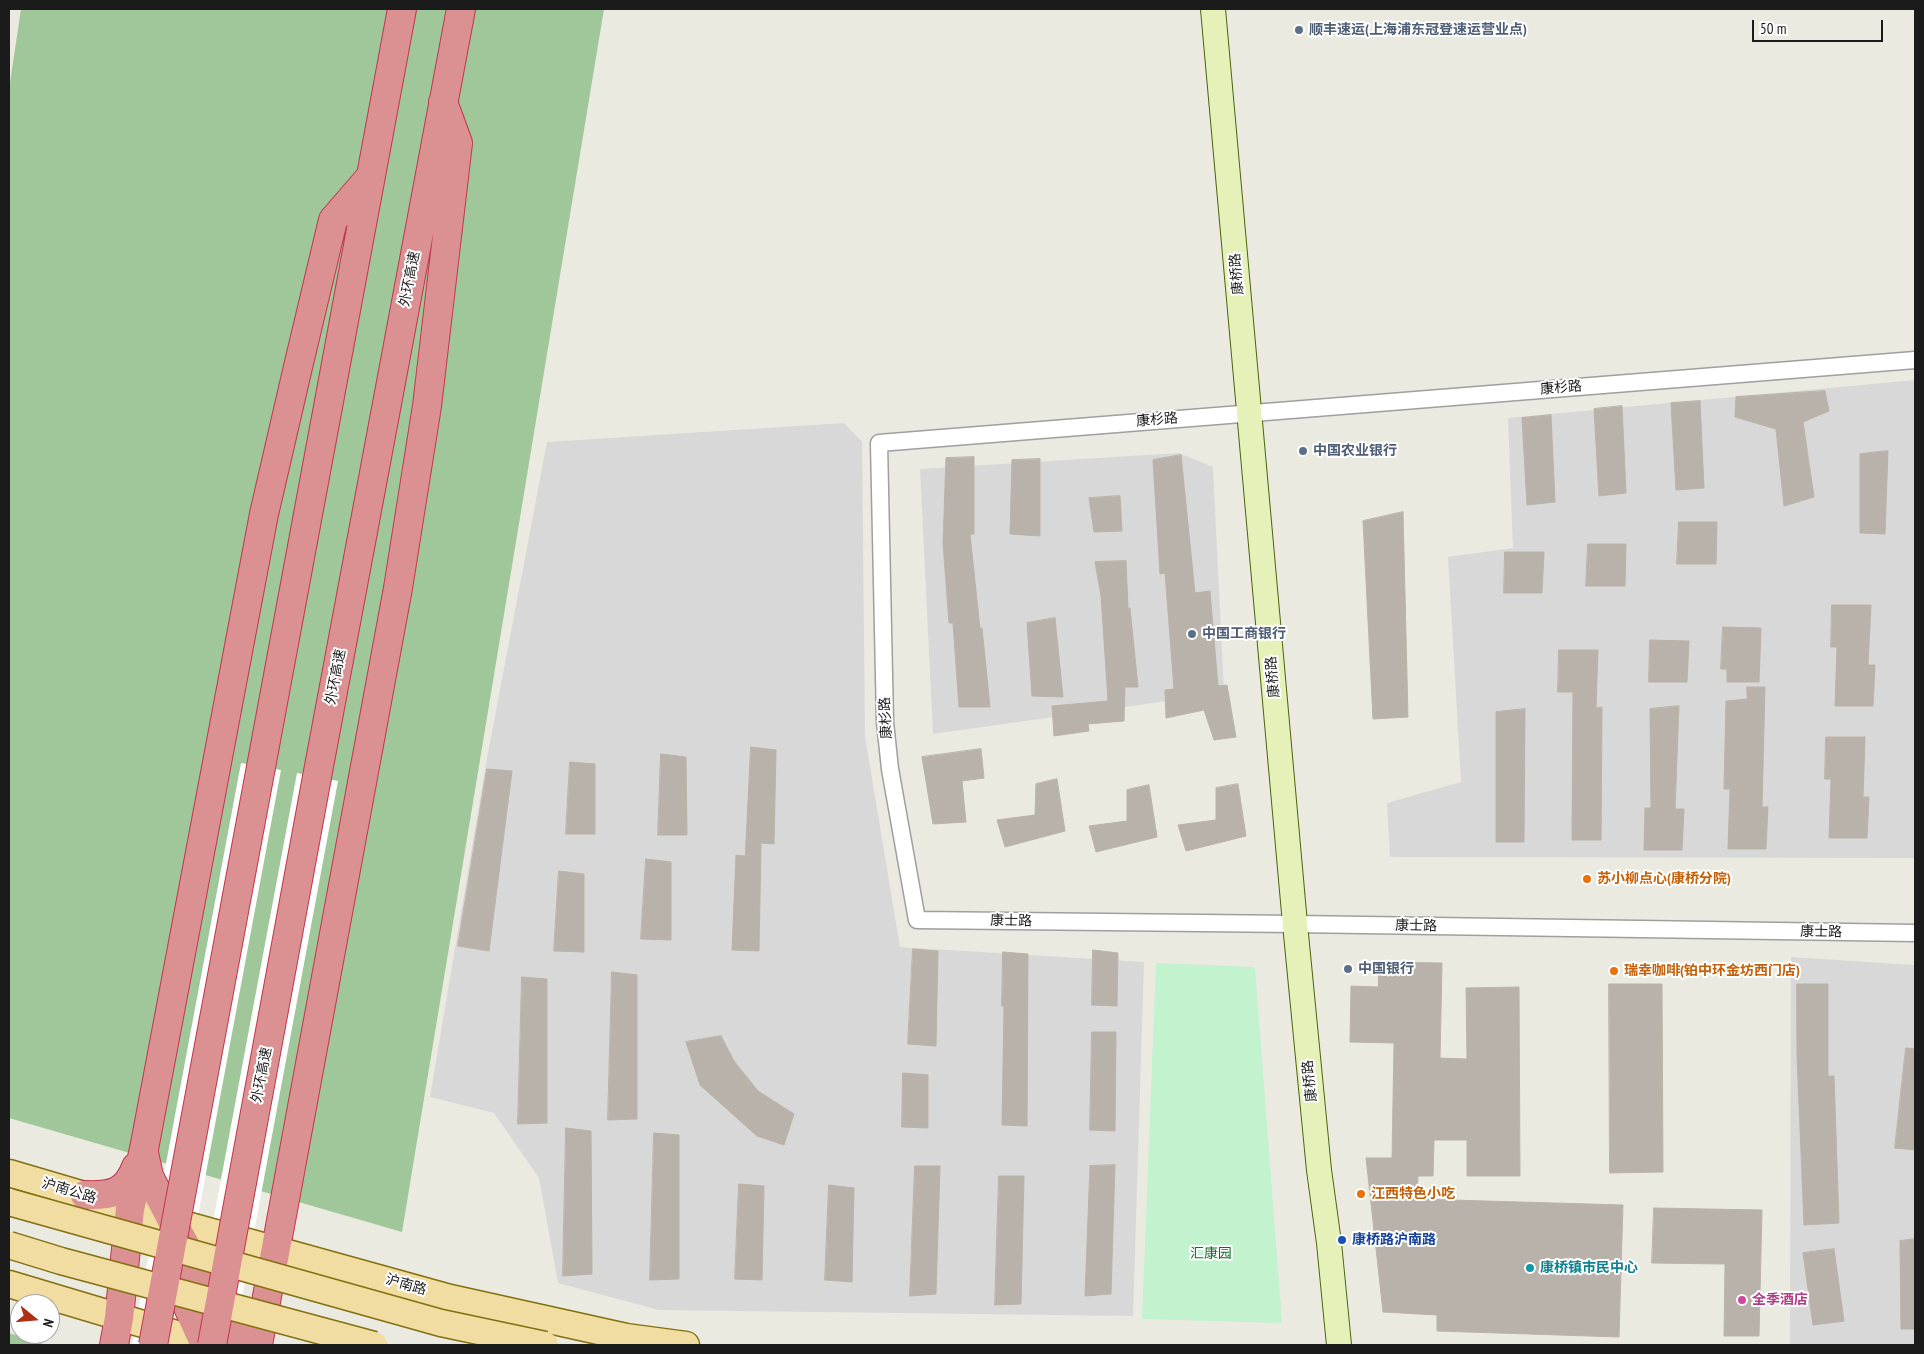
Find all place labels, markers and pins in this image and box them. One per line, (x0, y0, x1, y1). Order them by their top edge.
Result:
place label: 顺丰速运(上海浦东冠登速运营业点) (1309, 22, 1527, 38)
marker: 顺丰速运(上海浦东冠登速运营业点) (1293, 24, 1305, 36)
place label: 中国农业银行 (1313, 443, 1397, 459)
marker: 中国农业银行 (1297, 445, 1309, 457)
place label: 中国工商银行 (1202, 626, 1286, 642)
marker: 中国工商银行 (1186, 628, 1198, 640)
place label: 苏小柳点心(康桥分院) (1597, 871, 1731, 887)
marker: 苏小柳点心(康桥分院) (1581, 873, 1593, 885)
place label: 中国银行 (1358, 961, 1414, 977)
marker: 中国银行 (1342, 963, 1354, 975)
place label: 瑞幸咖啡(铂中环金坊西门店) (1624, 963, 1800, 979)
marker: 瑞幸咖啡(铂中环金坊西门店) (1608, 965, 1620, 977)
place label: 江西特色小吃 (1371, 1186, 1455, 1202)
marker: 江西特色小吃 (1355, 1188, 1367, 1200)
place label: 康桥路沪南路 (1352, 1232, 1436, 1248)
marker: 康桥路沪南路 (1336, 1234, 1348, 1246)
place label: 康桥镇市民中心 (1540, 1260, 1638, 1276)
marker: 康桥镇市民中心 (1524, 1262, 1536, 1274)
place label: 全季酒店 (1752, 1292, 1808, 1308)
marker: 全季酒店 (1736, 1294, 1748, 1306)

